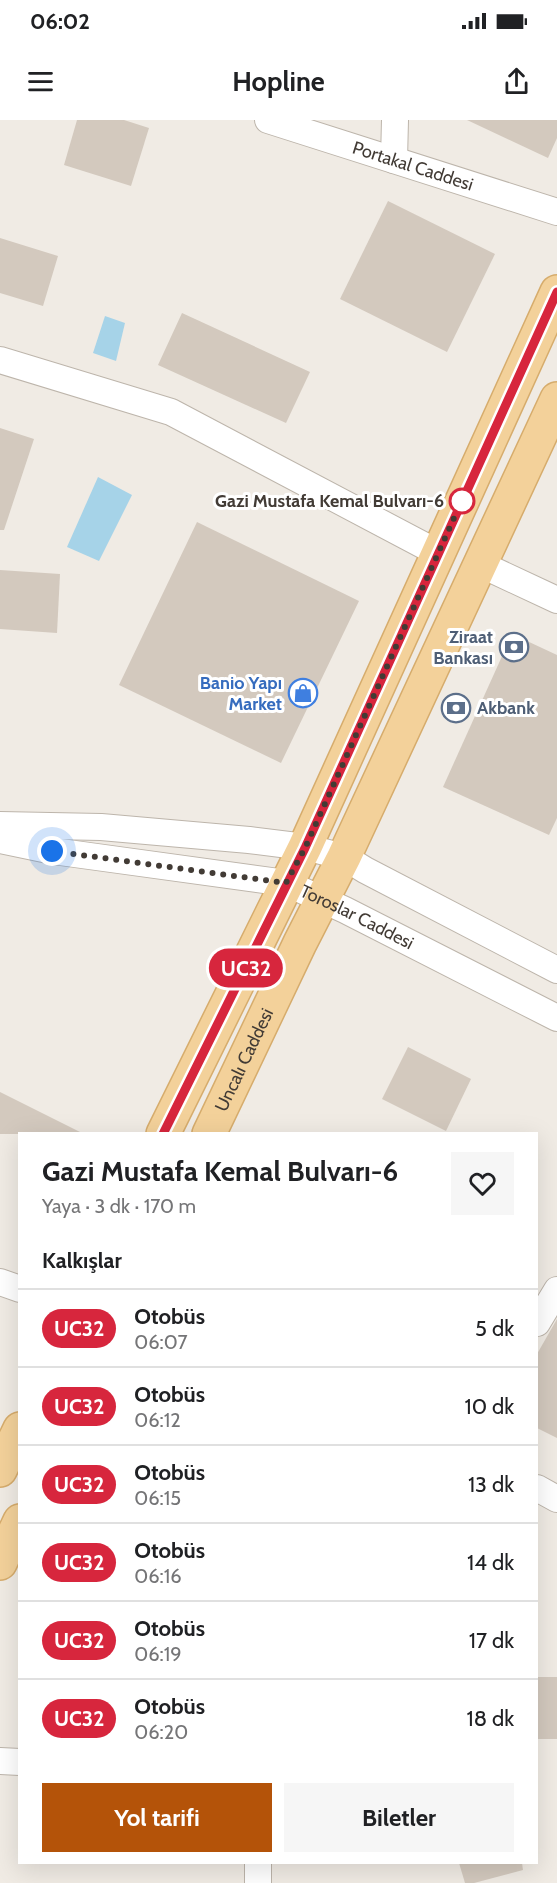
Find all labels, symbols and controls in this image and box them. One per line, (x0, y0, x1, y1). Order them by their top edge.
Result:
text: 06:02 (30, 8, 90, 35)
icon: menu (24, 65, 57, 98)
text: Hopline (232, 65, 325, 98)
icon: share (500, 65, 533, 98)
street label: Portakal Caddesi (350, 137, 476, 196)
marker: Gazi Mustafa Kemal Bulvarı-6 (449, 488, 475, 514)
place label: Gazi Mustafa Kemal Bulvarı-6 (215, 490, 444, 512)
place label: Ziraat Bankası (433, 626, 493, 669)
bank icon: Ziraat Bankası (498, 631, 530, 663)
place label: Banio Yapı Market (200, 672, 282, 715)
shop icon: Banio Yapı Market (287, 677, 319, 709)
bank icon: Akbank (440, 692, 472, 724)
place label: Akbank (477, 697, 535, 719)
your location (37, 836, 67, 866)
street label: Toroslar Caddesi (297, 880, 417, 954)
line badge: UC32 (204, 948, 288, 988)
text: UC32 (221, 956, 271, 981)
street label: Uncalı Caddesi (210, 1005, 278, 1115)
button: heart (451, 1152, 514, 1215)
text: Gazi Mustafa Kemal Bulvarı-6 (42, 1154, 398, 1188)
text: Yaya · 3 dk · 170 m (42, 1194, 196, 1218)
text: Kalkışlar (42, 1247, 122, 1274)
text: Otobüs (134, 1303, 205, 1330)
text: 5 dk (475, 1315, 514, 1342)
text: UC32 (54, 1316, 104, 1341)
text: 06:07 (134, 1330, 188, 1354)
text: Otobüs (134, 1381, 205, 1408)
text: 10 dk (464, 1393, 514, 1420)
text: UC32 (54, 1394, 104, 1419)
text: 06:12 (134, 1408, 181, 1432)
text: Otobüs (134, 1459, 205, 1486)
text: 13 dk (468, 1471, 514, 1498)
text: UC32 (54, 1472, 104, 1497)
text: 06:15 (134, 1486, 181, 1510)
text: Otobüs (134, 1537, 205, 1564)
text: 14 dk (467, 1549, 514, 1576)
text: UC32 (54, 1550, 104, 1575)
text: 06:16 (134, 1564, 182, 1588)
text: Otobüs (134, 1615, 205, 1642)
text: 17 dk (469, 1627, 514, 1654)
text: UC32 (54, 1628, 104, 1653)
text: 06:19 (134, 1642, 182, 1666)
text: Otobüs (134, 1693, 205, 1720)
text: 18 dk (466, 1705, 514, 1732)
text: UC32 (54, 1706, 104, 1731)
text: 06:20 (134, 1720, 188, 1744)
button: Yol tarifi (42, 1783, 272, 1852)
button: Biletler (284, 1783, 514, 1852)

